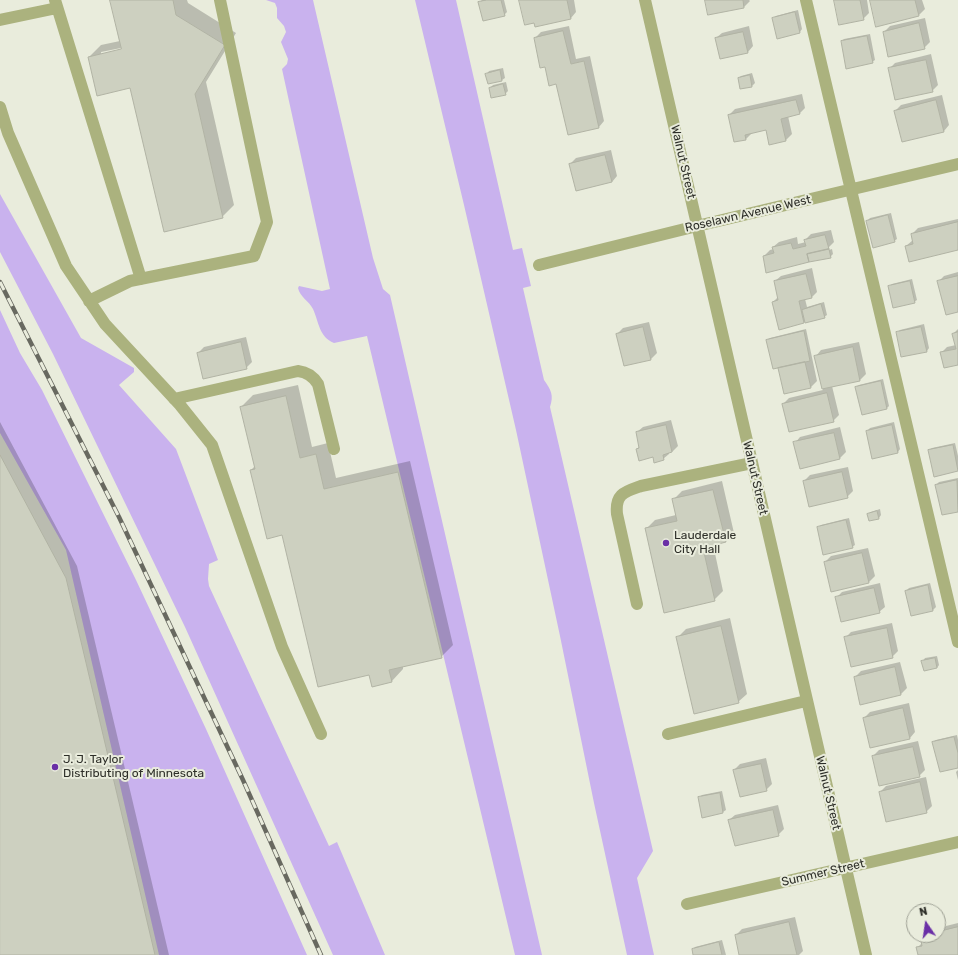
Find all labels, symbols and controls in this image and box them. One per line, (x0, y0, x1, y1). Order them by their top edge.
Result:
street label: Walnut Street (667, 123, 699, 201)
street label: Roselawn Avenue West (684, 193, 812, 235)
street label: Walnut Street (739, 439, 771, 517)
place label: Lauderdale City Hall (674, 529, 736, 557)
marker: Lauderdale City Hall (661, 538, 671, 548)
place label: J. J. Taylor Distributing of Minnesota (63, 753, 204, 781)
street label: Walnut Street (812, 754, 844, 832)
marker: J. J. Taylor Distributing of Minnesota (50, 762, 60, 772)
street label: Summer Street (780, 856, 866, 890)
north arrow (906, 903, 946, 943)
text: N (918, 905, 929, 919)

